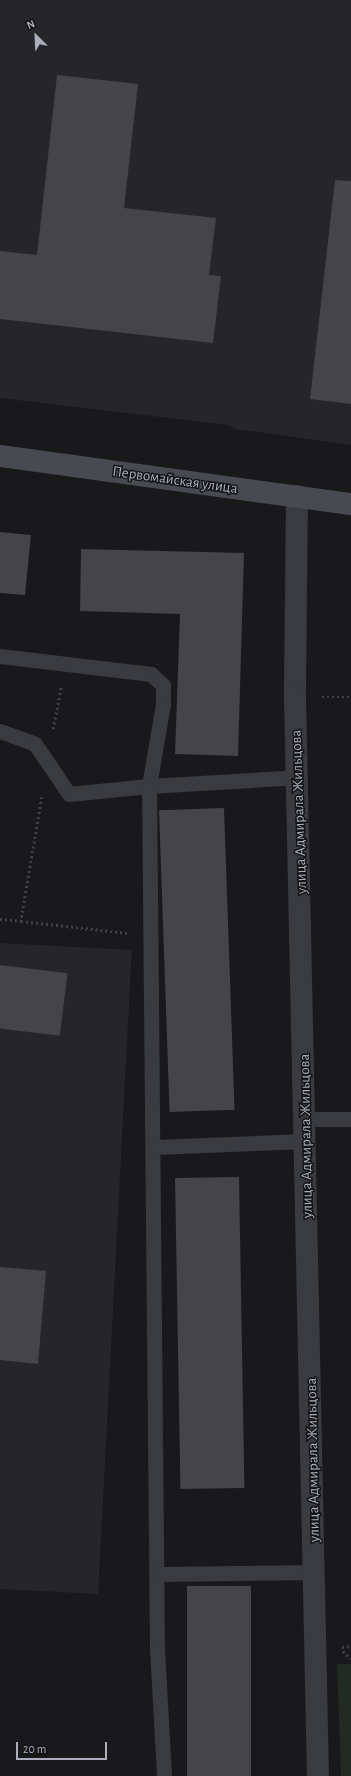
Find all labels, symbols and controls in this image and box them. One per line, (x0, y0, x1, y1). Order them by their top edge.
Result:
north arrow (16, 16, 56, 56)
text: N (25, 18, 37, 31)
street label: Первомайская улица (111, 462, 239, 498)
street label: улица Адмирала Жильцова (287, 729, 311, 895)
street label: улица Адмирала Жильцова (296, 1054, 316, 1218)
street label: улица Адмирала Жильцова (303, 1378, 323, 1542)
scale bar (18, 1734, 109, 1760)
text: 20 m (23, 1743, 46, 1755)

